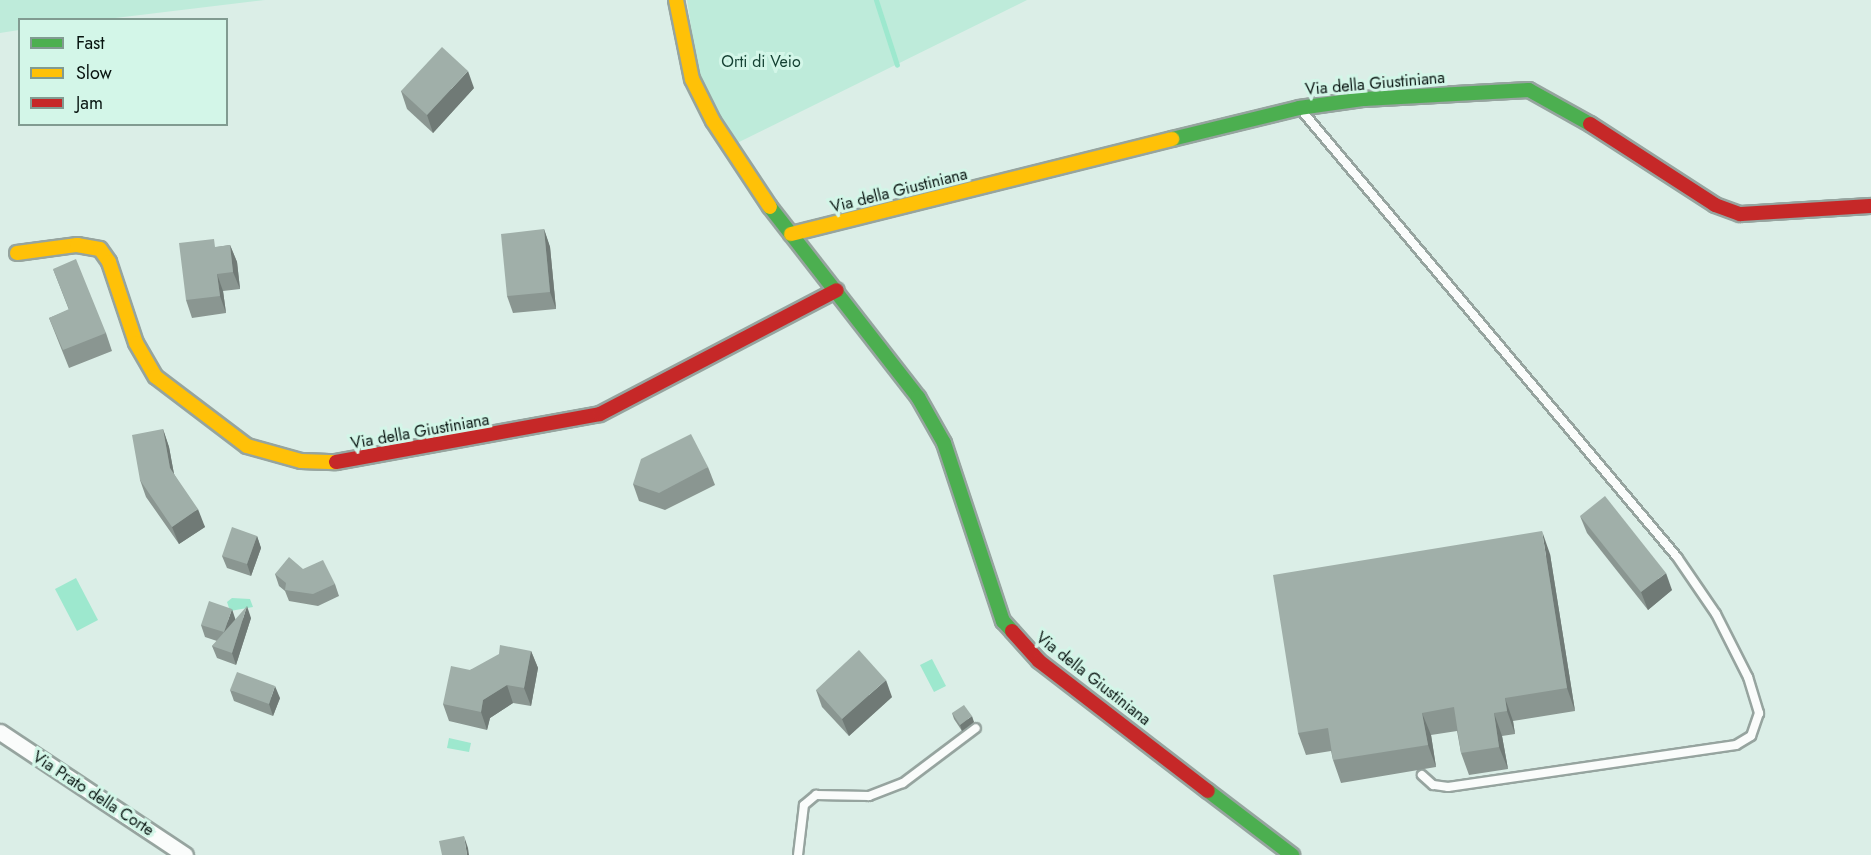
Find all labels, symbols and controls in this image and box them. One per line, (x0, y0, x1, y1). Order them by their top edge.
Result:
legend (18, 18, 228, 126)
text: Fast (76, 30, 105, 56)
park label: Orti di Veio (721, 52, 801, 72)
text: Slow (76, 60, 112, 86)
street label: Via della Giustiniana (1304, 68, 1446, 100)
text: Jam (76, 90, 103, 116)
street label: Via della Giustiniana (829, 165, 969, 217)
street label: Via della Giustiniana (349, 410, 491, 454)
street label: Via della Giustiniana (1032, 628, 1154, 730)
street label: Via Prato della Corte (29, 748, 157, 840)

